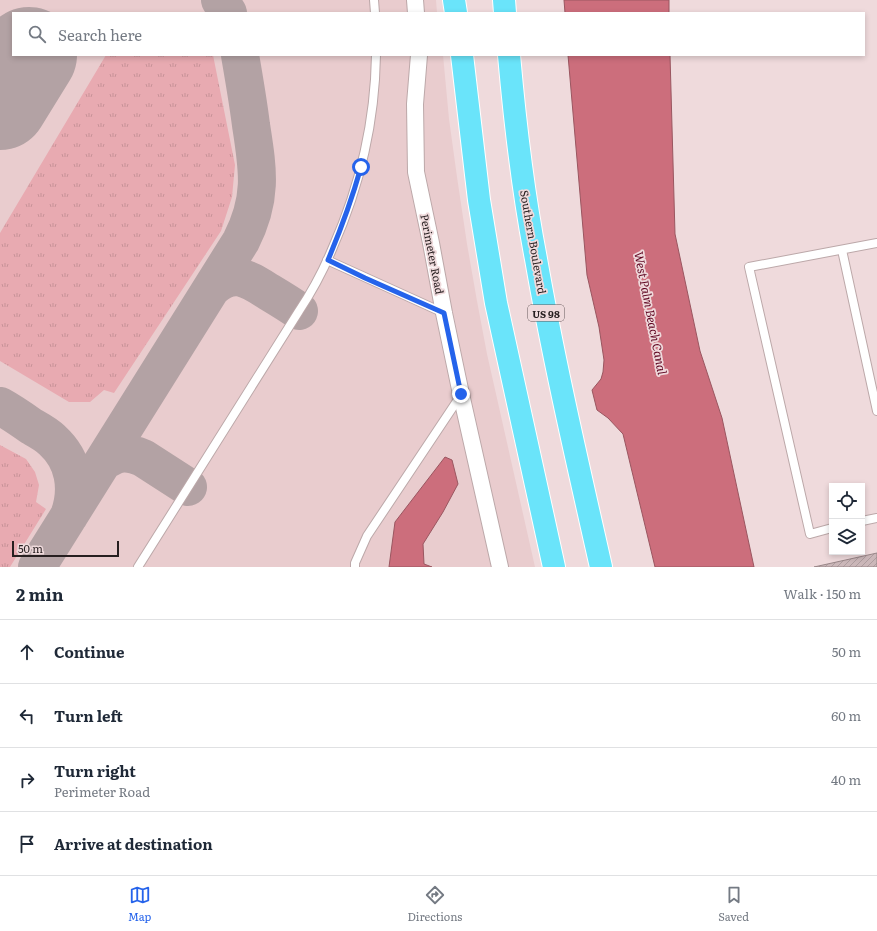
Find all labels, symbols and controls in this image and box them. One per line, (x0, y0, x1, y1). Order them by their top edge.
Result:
search box (12, 12, 865, 56)
icon: search (26, 23, 48, 45)
text: Search here (58, 23, 142, 46)
route start (352, 158, 370, 176)
street label: Southern Boulevard (517, 189, 551, 295)
street label: Perimeter Road (417, 213, 449, 296)
water label: West Palm Beach Canal (630, 250, 672, 377)
road number: US 98 (528, 305, 564, 321)
route end (452, 385, 470, 403)
map controls (829, 483, 865, 555)
button: locate (829, 483, 865, 519)
button: layers (829, 519, 865, 555)
scale bar (12, 539, 119, 558)
text: 50 m (18, 540, 43, 556)
text: 2 min (16, 581, 64, 606)
text: Walk · 150 m (784, 584, 861, 603)
text: Continue (54, 640, 124, 663)
icon: ahead (16, 641, 38, 663)
text: 50 m (832, 642, 861, 661)
text: Turn left (54, 704, 123, 727)
icon: left (16, 705, 38, 727)
text: 60 m (831, 706, 861, 725)
text: Turn right (54, 759, 136, 782)
icon: right (16, 769, 38, 791)
text: 40 m (831, 770, 861, 789)
text: Perimeter Road (54, 782, 150, 801)
text: Arrive at destination (54, 832, 213, 855)
icon: arrive (16, 833, 38, 855)
tab: Map (128, 884, 151, 924)
tab: Directions (407, 884, 462, 924)
tab: Saved (718, 884, 749, 924)

